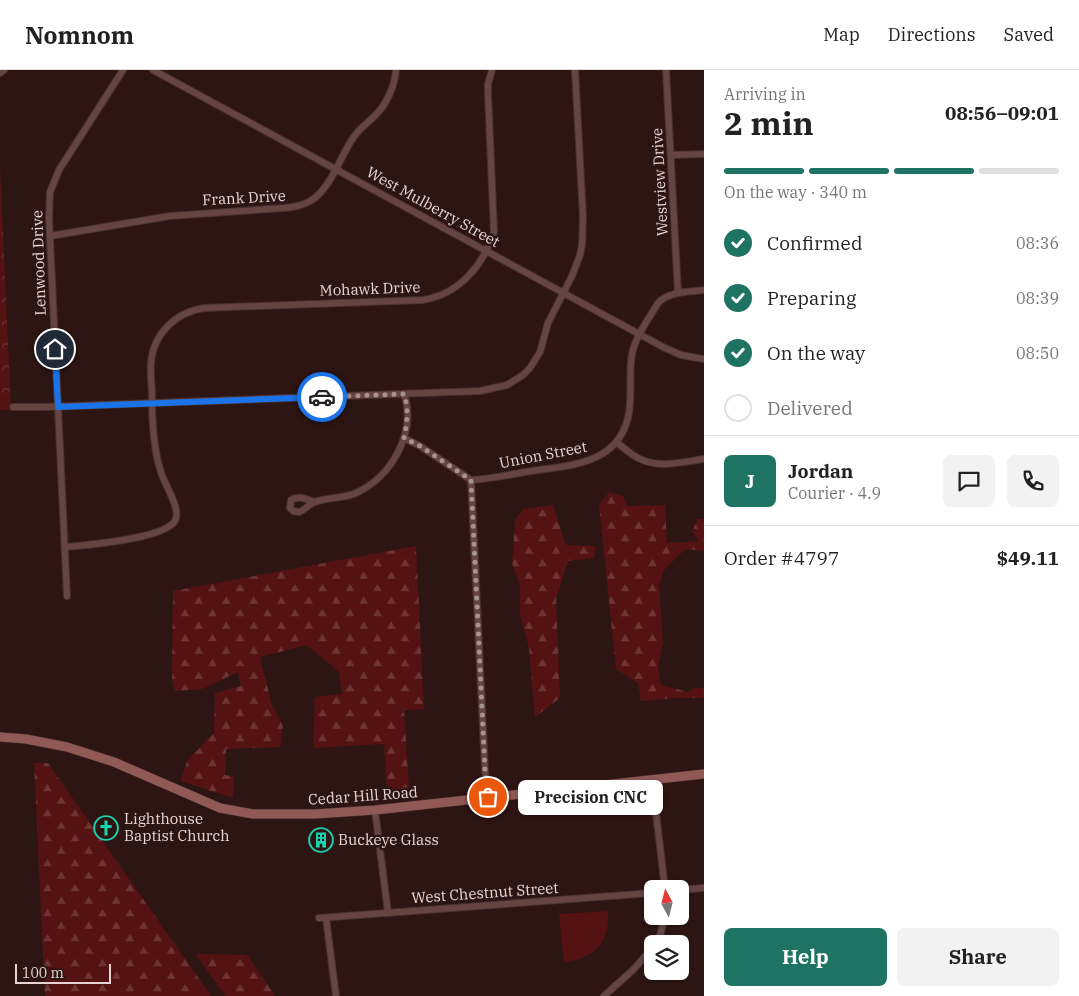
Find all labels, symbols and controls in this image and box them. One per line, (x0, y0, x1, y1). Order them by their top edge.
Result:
text: Nomnom (25, 19, 134, 51)
text: Map (823, 23, 860, 46)
text: Directions (888, 23, 976, 46)
text: Saved (1004, 23, 1054, 46)
text: Arriving in (724, 84, 806, 104)
text: 08:56–09:01 (945, 101, 1059, 125)
text: 2 min (724, 102, 814, 144)
street label: Westview Drive (647, 128, 672, 237)
street label: West Mulberry Street (363, 162, 503, 251)
text: On the way · 340 m (724, 182, 867, 202)
street label: Frank Drive (202, 186, 286, 209)
street label: Lenwood Drive (27, 210, 50, 316)
icon: check (724, 229, 752, 257)
text: Confirmed (767, 231, 862, 255)
text: 08:36 (1016, 233, 1059, 253)
street label: Mohawk Drive (319, 277, 421, 300)
icon: check (724, 284, 752, 312)
text: Preparing (767, 286, 856, 310)
text: 08:39 (1016, 288, 1059, 308)
pin (34, 328, 76, 370)
icon: home (41, 335, 69, 363)
icon: check (724, 339, 752, 367)
text: On the way (767, 341, 865, 365)
text: 08:50 (1016, 343, 1059, 363)
courier (297, 372, 347, 422)
icon: car (308, 383, 336, 411)
text: Delivered (767, 396, 853, 420)
street label: Union Street (497, 437, 588, 472)
button: chat (943, 455, 995, 507)
button: phone (1007, 455, 1059, 507)
text: Jordan (788, 459, 853, 483)
text: J (745, 469, 755, 493)
text: Courier · 4.9 (788, 483, 881, 503)
text: Order #4797 (724, 546, 839, 570)
text: $49.11 (997, 546, 1059, 570)
pin (467, 776, 509, 818)
callout: Precision CNC (518, 780, 663, 814)
street label: Cedar Hill Road (307, 782, 418, 809)
icon: bag (474, 783, 502, 811)
text: Precision CNC (534, 787, 647, 807)
place label: Lighthouse Baptist Church (124, 809, 230, 845)
church icon: Lighthouse Baptist Church (93, 815, 119, 841)
building icon: Buckeye Glass (308, 827, 334, 853)
place label: Buckeye Glass (338, 830, 439, 849)
street label: West Chestnut Street (411, 878, 559, 907)
north arrow (644, 880, 689, 925)
map controls (644, 880, 689, 980)
button: Help (724, 928, 887, 986)
button: Share (897, 928, 1059, 986)
button: layers (644, 935, 689, 980)
scale bar (15, 961, 111, 984)
text: 100 m (22, 964, 64, 982)

